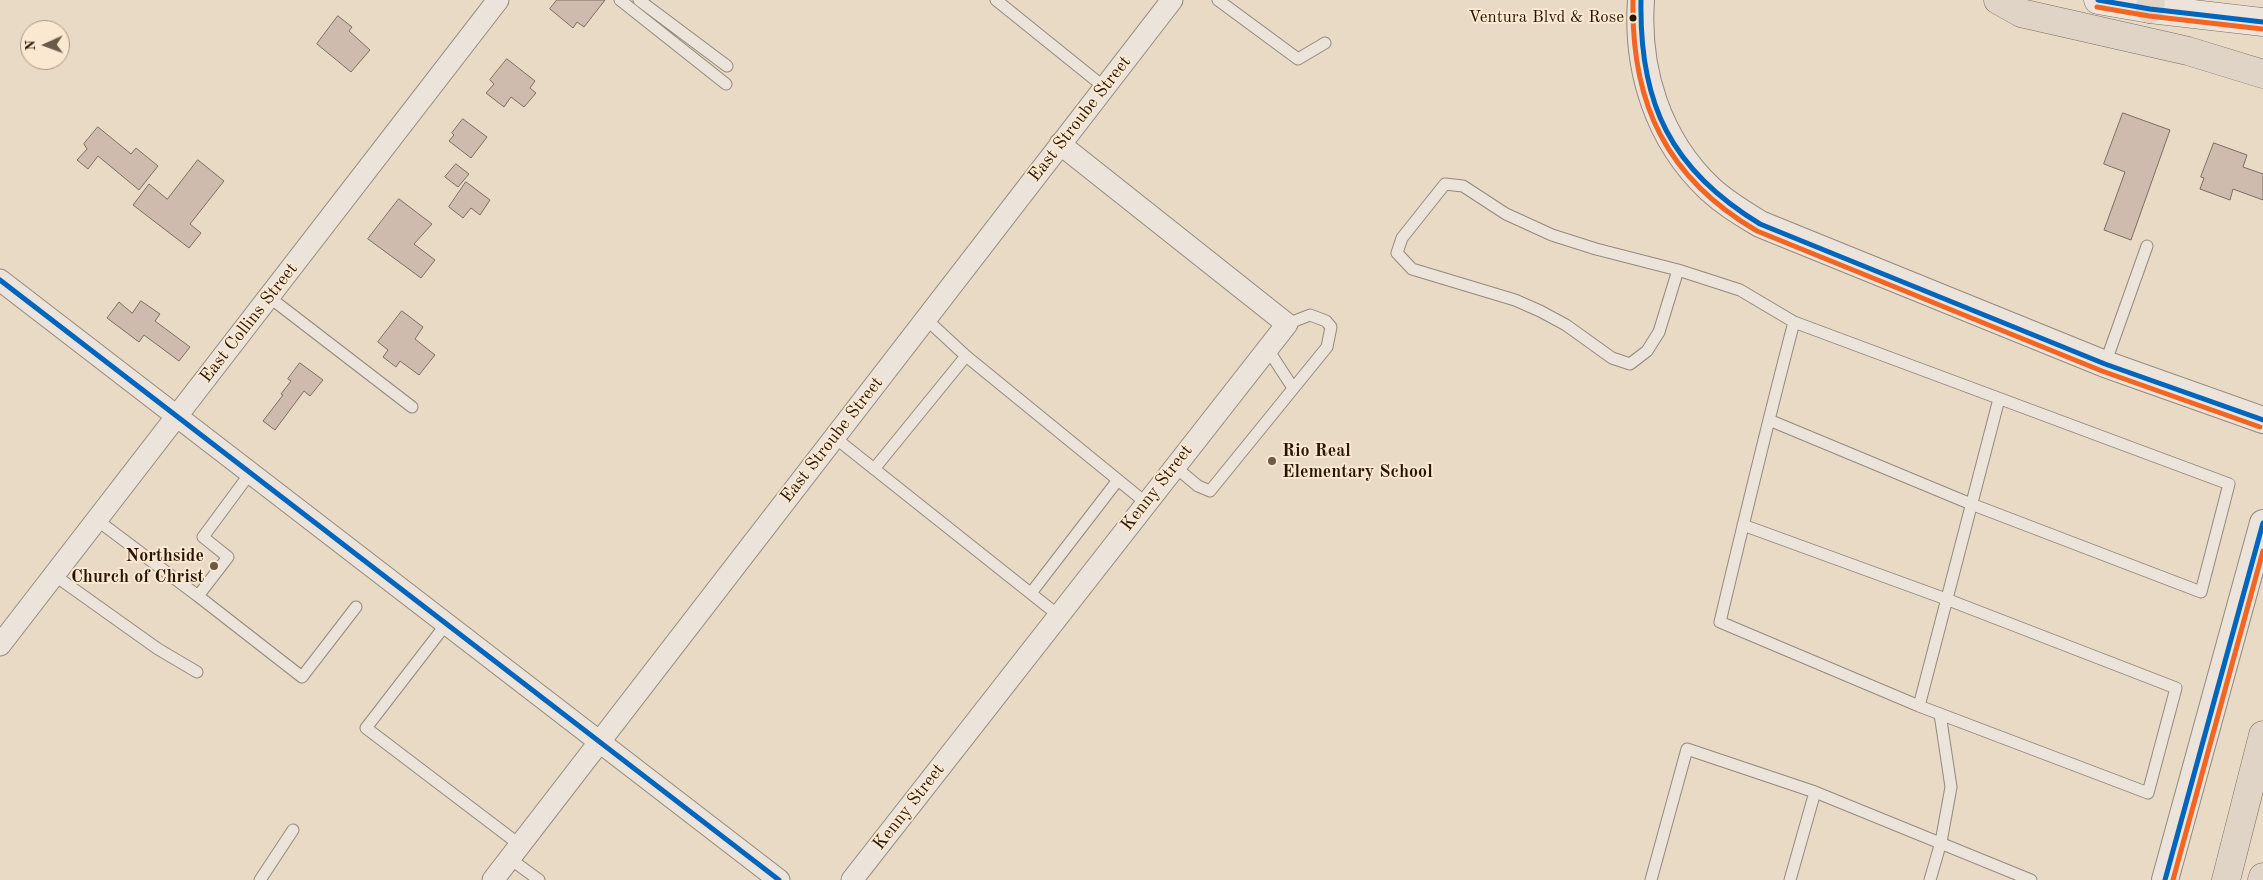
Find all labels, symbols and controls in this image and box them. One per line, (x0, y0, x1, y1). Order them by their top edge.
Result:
place label: Ventura Blvd & Rose (1468, 8, 1624, 28)
marker: Ventura Blvd & Rose (1628, 13, 1638, 23)
north arrow (20, 20, 70, 70)
text: N (24, 40, 38, 51)
street label: East Stroube Street (1024, 52, 1136, 186)
street label: East Collins Street (195, 259, 303, 387)
street label: East Stroube Street (776, 373, 888, 507)
place label: Rio Real Elementary School (1282, 440, 1433, 482)
street label: Kenny Street (1117, 441, 1197, 535)
marker: Rio Real Elementary School (1266, 455, 1278, 467)
place label: Northside Church of Christ (71, 545, 204, 588)
marker: Northside Church of Christ (208, 560, 220, 572)
street label: Kenny Street (869, 760, 949, 854)

